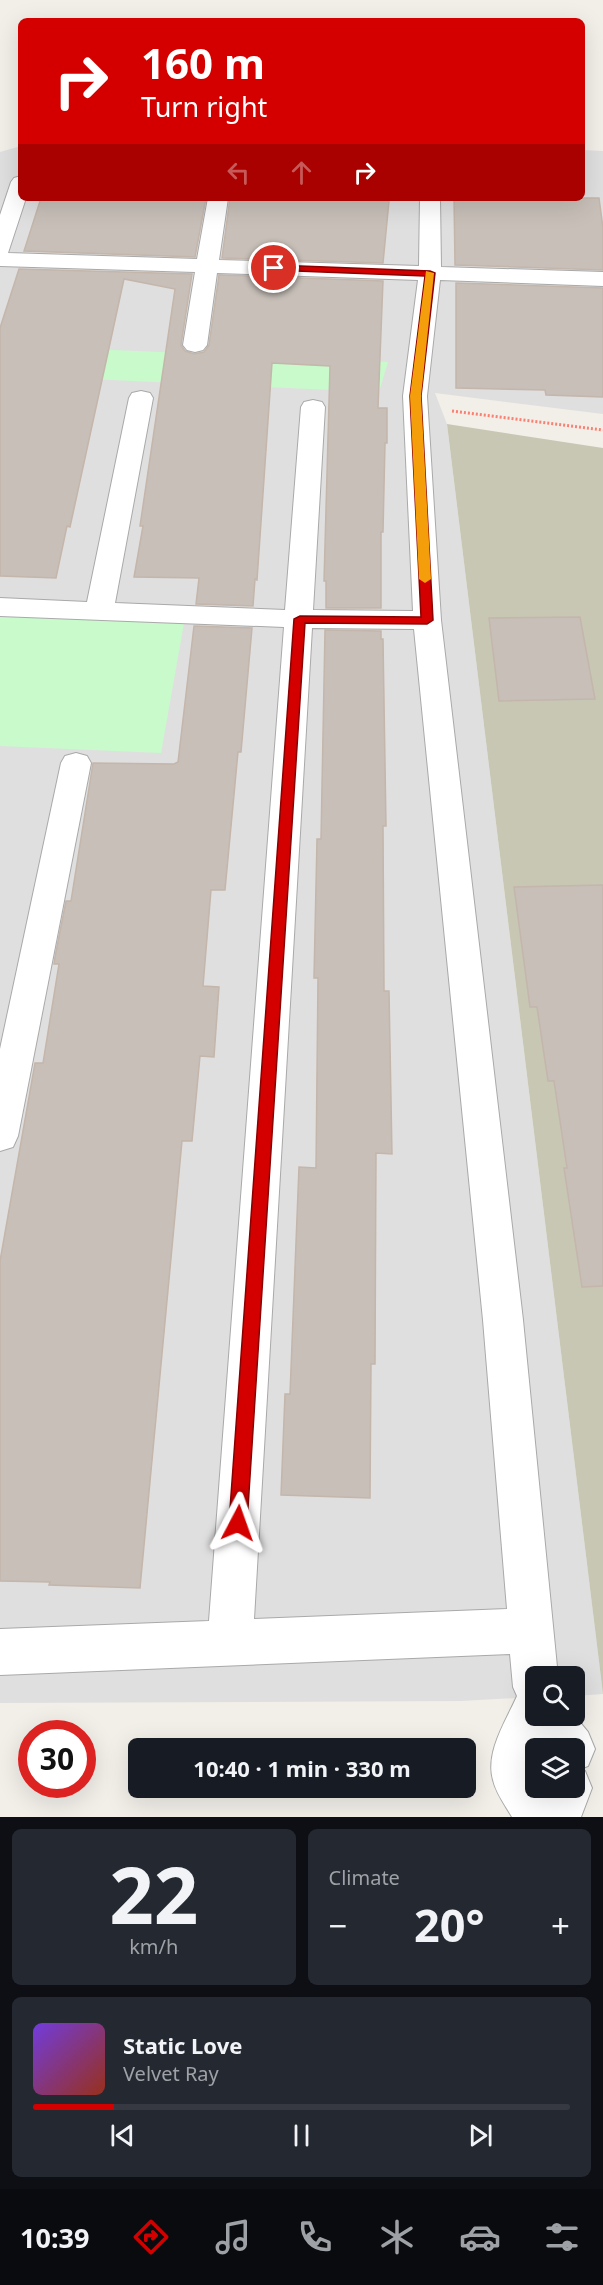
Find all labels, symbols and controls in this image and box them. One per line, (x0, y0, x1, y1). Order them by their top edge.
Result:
text: 160 m (141, 34, 265, 91)
icon: right (42, 42, 120, 120)
text: Turn right (141, 88, 267, 125)
icon: left (222, 156, 255, 189)
icon: ahead (285, 156, 318, 189)
icon: right (348, 156, 381, 189)
pin (248, 242, 299, 293)
icon: arrive (257, 251, 290, 284)
position arrow (206, 1491, 270, 1555)
map controls (525, 1666, 585, 1798)
button: search (525, 1666, 585, 1726)
speed limit sign: 30 (18, 1720, 96, 1798)
button: layers (525, 1738, 585, 1798)
text: 10:40 · 1 min · 330 m (193, 1753, 411, 1783)
text: 22 (109, 1841, 198, 1947)
text: Climate (329, 1864, 400, 1891)
text: 20° (414, 1894, 485, 1955)
text: − (329, 1903, 347, 1948)
text: + (551, 1903, 570, 1948)
text: km/h (129, 1933, 178, 1960)
text: Static Love (123, 2030, 242, 2060)
text: Velvet Ray (123, 2060, 219, 2087)
icon: previous (106, 2119, 139, 2152)
icon: pause (285, 2119, 318, 2152)
icon: next (464, 2119, 497, 2152)
icon: directions (130, 2216, 172, 2258)
icon: music (212, 2216, 254, 2258)
icon: phone (294, 2216, 336, 2258)
icon: climate (376, 2216, 418, 2258)
icon: car (459, 2216, 501, 2258)
icon: filters (541, 2216, 583, 2258)
text: 10:39 (20, 2219, 89, 2256)

